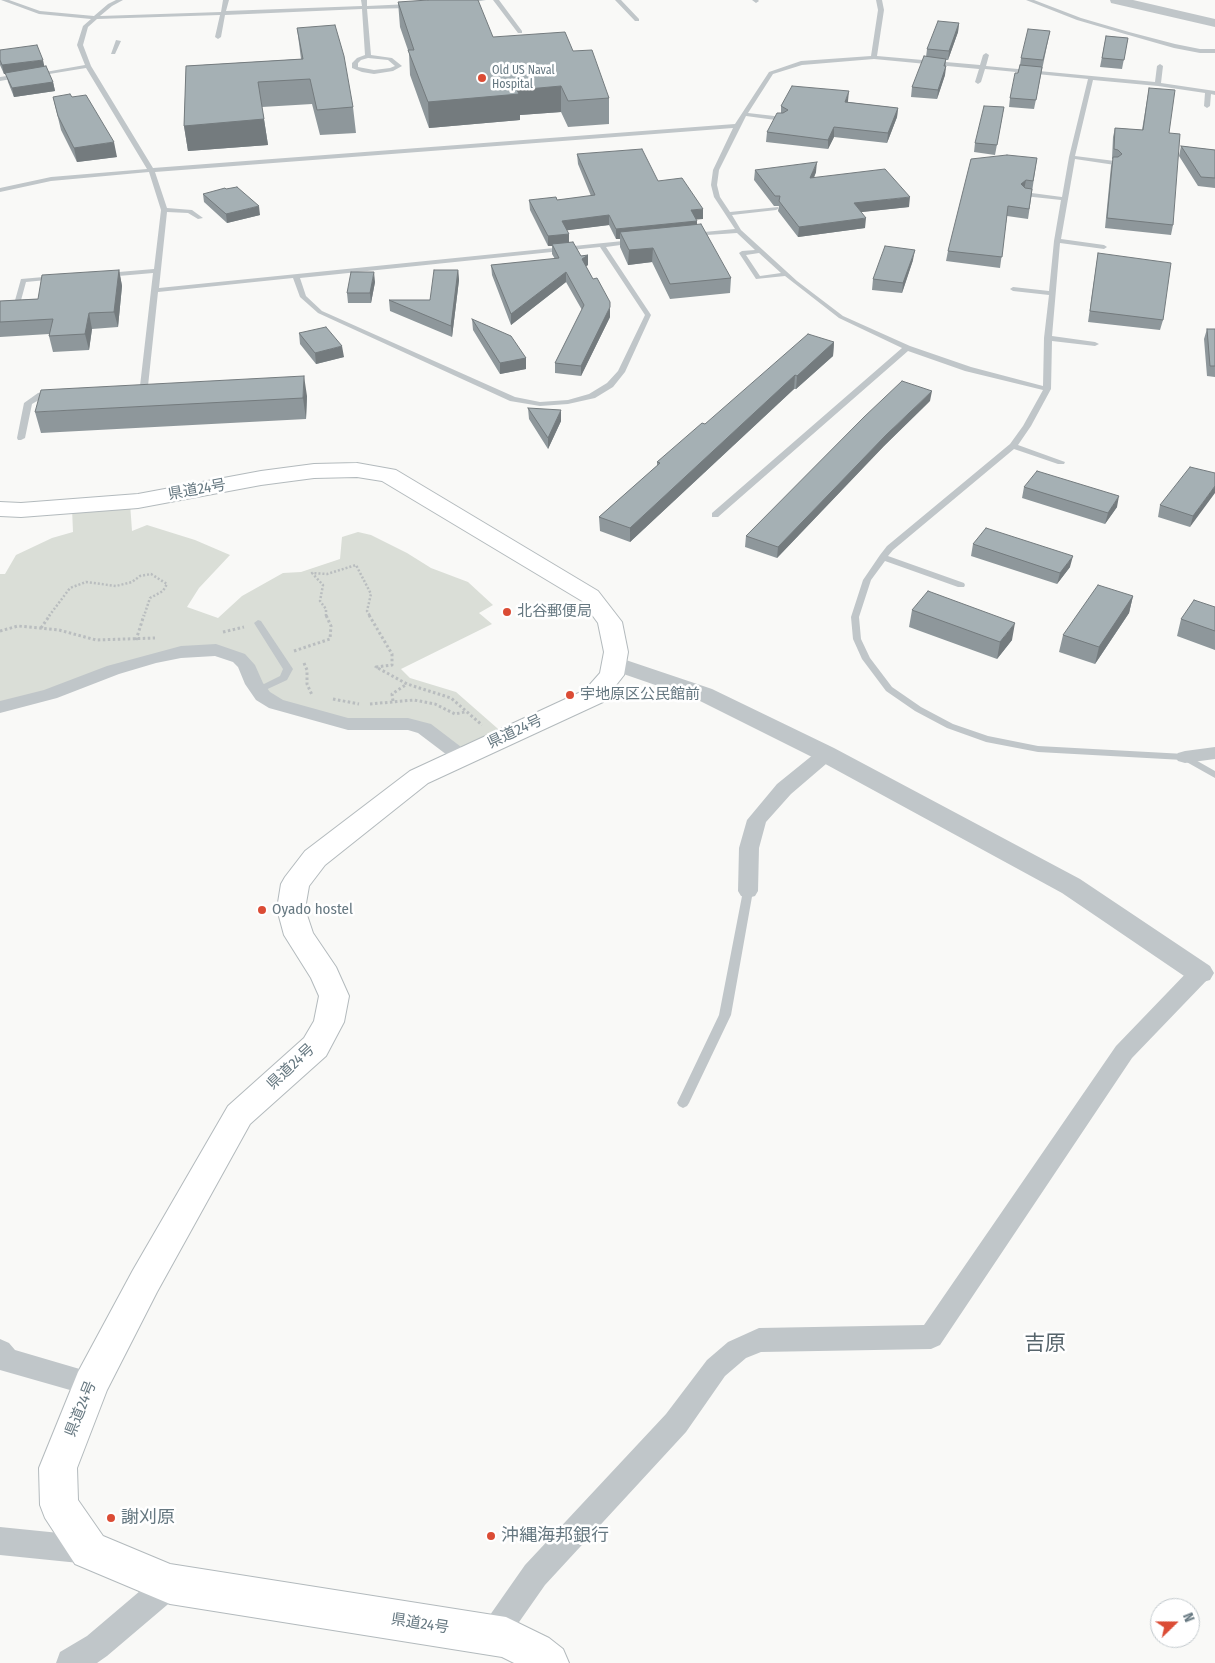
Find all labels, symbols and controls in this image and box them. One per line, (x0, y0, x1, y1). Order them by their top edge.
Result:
place label: Old US Naval Hospital (492, 64, 555, 92)
marker: Old US Naval Hospital (476, 72, 488, 84)
street label: 県道24号 (167, 476, 227, 504)
place label: 北谷郵便局 (517, 603, 592, 621)
marker: 北谷郵便局 (501, 606, 513, 618)
place label: 宇地原区公民館前 (580, 686, 700, 704)
marker: 宇地原区公民館前 (564, 689, 576, 701)
street label: 県道24号 (485, 711, 545, 753)
place label: Oyado hostel (272, 901, 353, 919)
marker: Oyado hostel (256, 904, 268, 916)
street label: 県道24号 (263, 1040, 319, 1094)
district label: 吉原 (1024, 1331, 1066, 1357)
street label: 県道24号 (62, 1378, 100, 1440)
place label: 謝刈原 (121, 1507, 175, 1529)
marker: 謝刈原 (105, 1512, 117, 1524)
place label: 沖縄海邦銀行 (501, 1525, 609, 1547)
marker: 沖縄海邦銀行 (485, 1530, 497, 1542)
north arrow (1150, 1598, 1200, 1648)
text: N (1179, 1610, 1198, 1625)
street label: 県道24号 (390, 1611, 450, 1637)

